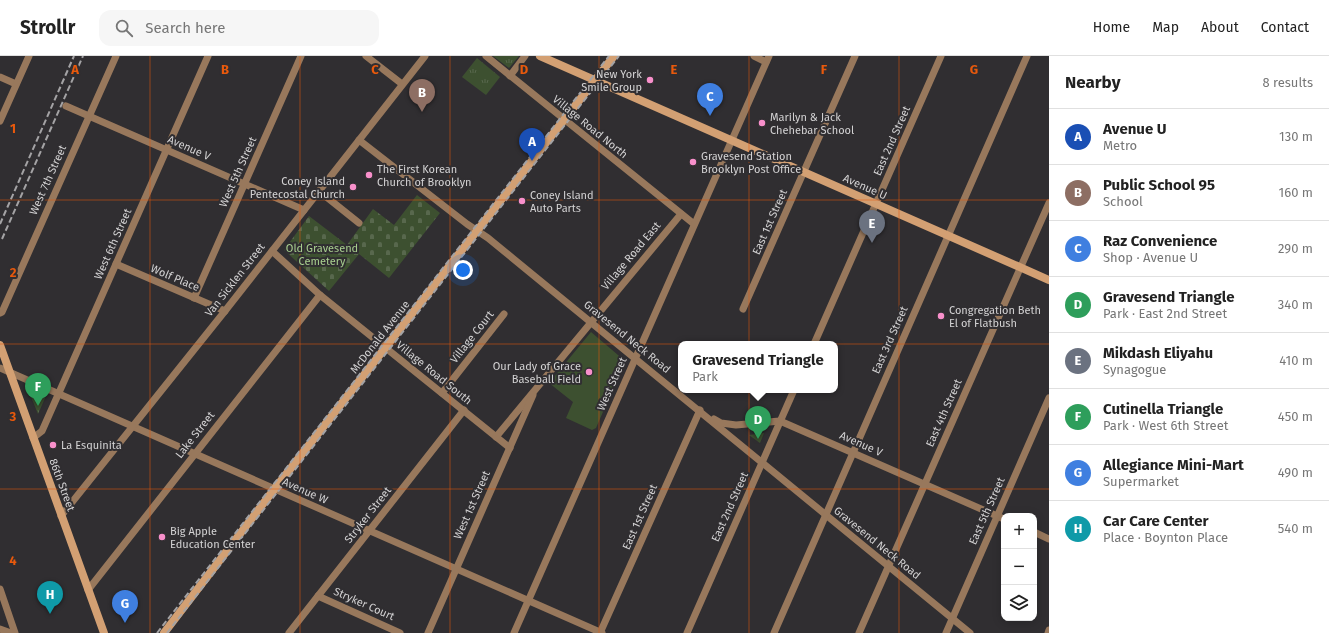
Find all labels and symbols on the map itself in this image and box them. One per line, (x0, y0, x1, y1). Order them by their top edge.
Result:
text: A (70, 62, 79, 77)
text: B (221, 62, 229, 77)
text: C (371, 62, 379, 77)
text: D (520, 62, 529, 77)
text: E (671, 62, 678, 77)
text: F (821, 62, 828, 77)
text: G (970, 62, 978, 77)
place label: New York Smile Group (581, 68, 642, 94)
marker: New York Smile Group (645, 75, 655, 85)
pin: B (409, 79, 435, 112)
pin: C (697, 83, 723, 116)
street label: Village Road North (550, 93, 630, 161)
street label: East 2nd Street (871, 104, 913, 178)
place label: Marilyn & Jack Chehebar School (770, 111, 854, 137)
marker: Marilyn & Jack Chehebar School (757, 118, 767, 128)
text: 1 (10, 121, 16, 136)
pin: A (519, 128, 545, 161)
street label: Avenue V (166, 133, 213, 164)
street label: West 5th Street (217, 135, 259, 209)
street label: West 7th Street (27, 143, 69, 217)
place label: Gravesend Station Brooklyn Post Office (701, 150, 801, 176)
marker: Gravesend Station Brooklyn Post Office (688, 157, 698, 167)
place label: The First Korean Church of Brooklyn (377, 163, 472, 189)
marker: The First Korean Church of Brooklyn (364, 170, 374, 180)
street label: Avenue U (841, 172, 889, 202)
place label: Coney Island Pentecostal Church (250, 175, 345, 201)
marker: Coney Island Pentecostal Church (348, 182, 358, 192)
street label: East 1st Street (750, 187, 790, 257)
place label: Coney Island Auto Parts (530, 189, 594, 215)
marker: Coney Island Auto Parts (517, 196, 527, 206)
street label: West 6th Street (92, 207, 134, 281)
pin: E (859, 210, 885, 243)
street label: Village Road East (599, 219, 663, 293)
street label: Van Sicklen Street (202, 241, 268, 319)
park label: Old Gravesend Cemetery (286, 242, 358, 268)
your location (453, 260, 473, 280)
street label: Wolf Place (149, 262, 201, 294)
text: 2 (10, 265, 17, 280)
street label: McDonald Avenue (348, 298, 412, 376)
street label: Gravesend Neck Road (581, 298, 673, 376)
street label: East 3rd Street (869, 304, 911, 376)
place label: Congregation Beth El of Flatbush (949, 304, 1041, 330)
street label: Village Court (448, 308, 497, 366)
marker: Congregation Beth El of Flatbush (936, 311, 946, 321)
street label: Village Road South (394, 339, 474, 407)
street label: West Street (595, 355, 630, 413)
place label: Our Lady of Grace Baseball Field (493, 360, 581, 386)
marker: Our Lady of Grace Baseball Field (584, 367, 594, 377)
pin: F (25, 373, 51, 406)
street label: East 4th Street (923, 377, 965, 449)
pin: D (745, 406, 771, 439)
text: 3 (9, 409, 17, 424)
street label: Lake Street (173, 409, 217, 461)
street label: Avenue V (838, 429, 885, 460)
place label: La Esquinita (61, 439, 122, 452)
marker: La Esquinita (48, 440, 58, 450)
street label: 86th Street (46, 457, 78, 513)
street label: West 1st Street (451, 469, 493, 541)
street label: East 2nd Street (709, 470, 751, 544)
street label: Avenue W (280, 475, 330, 507)
street label: East 5th Street (966, 475, 1008, 547)
street label: East 1st Street (620, 482, 660, 552)
street label: Stryker Street (342, 484, 394, 546)
street label: Gravesend Neck Road (831, 504, 923, 582)
place label: Big Apple Education Center (170, 525, 256, 551)
marker: Big Apple Education Center (157, 532, 167, 542)
text: 4 (9, 553, 17, 568)
pin: H (37, 581, 63, 614)
street label: Stryker Court (332, 585, 396, 623)
pin: G (112, 590, 138, 623)

